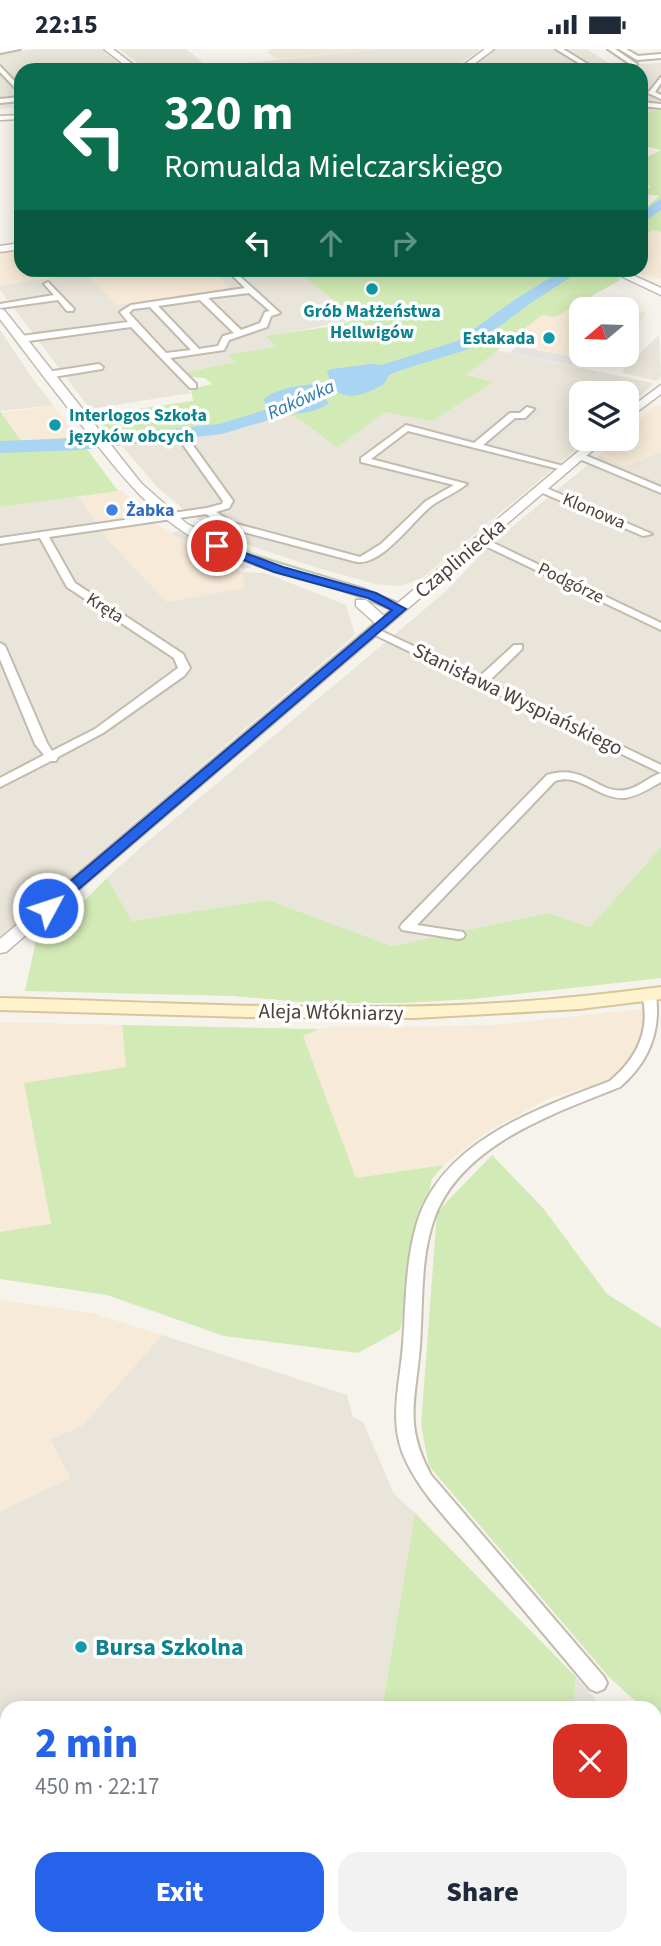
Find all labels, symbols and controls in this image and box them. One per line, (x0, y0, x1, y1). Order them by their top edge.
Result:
text: 22:15 (35, 6, 98, 43)
text: 320 m (164, 79, 293, 149)
icon: left (49, 91, 140, 182)
text: Romualda Mielczarskiego (164, 144, 503, 190)
icon: left (239, 224, 277, 262)
icon: ahead (312, 224, 350, 262)
icon: right (385, 224, 423, 262)
marker: Grób Małżeństwa Hellwigów (364, 281, 380, 297)
north arrow (569, 297, 639, 367)
map controls (569, 297, 639, 451)
place label: Grób Małżeństwa Hellwigów (303, 299, 441, 345)
place label: Estakada (463, 326, 535, 351)
marker: Estakada (541, 330, 557, 346)
water label: Rakówka (263, 373, 339, 427)
button: layers (569, 381, 639, 451)
place label: Interlogos Szkoła języków obcych (68, 403, 207, 449)
marker: Interlogos Szkoła języków obcych (47, 417, 63, 433)
street label: Klonowa (559, 487, 629, 535)
place label: Żabka (126, 498, 175, 523)
marker: Żabka (104, 502, 120, 518)
street label: Czapliniecka (408, 511, 512, 605)
pin (187, 516, 247, 576)
icon: arrive (198, 527, 236, 565)
street label: Podgórze (534, 556, 608, 610)
street label: Kręta (81, 587, 129, 629)
street label: Stanisława Wyspiańskiego (408, 635, 628, 763)
position arrow (11, 871, 85, 945)
street label: Aleja Włókniarzy (258, 996, 404, 1028)
place label: Bursa Szkolna (95, 1630, 244, 1665)
marker: Bursa Szkolna (73, 1639, 89, 1655)
text: 2 min (35, 1714, 138, 1774)
button: close (553, 1724, 627, 1798)
text: 450 m · 22:17 (35, 1770, 159, 1803)
button: Exit (35, 1852, 324, 1932)
button: Share (338, 1852, 627, 1932)

